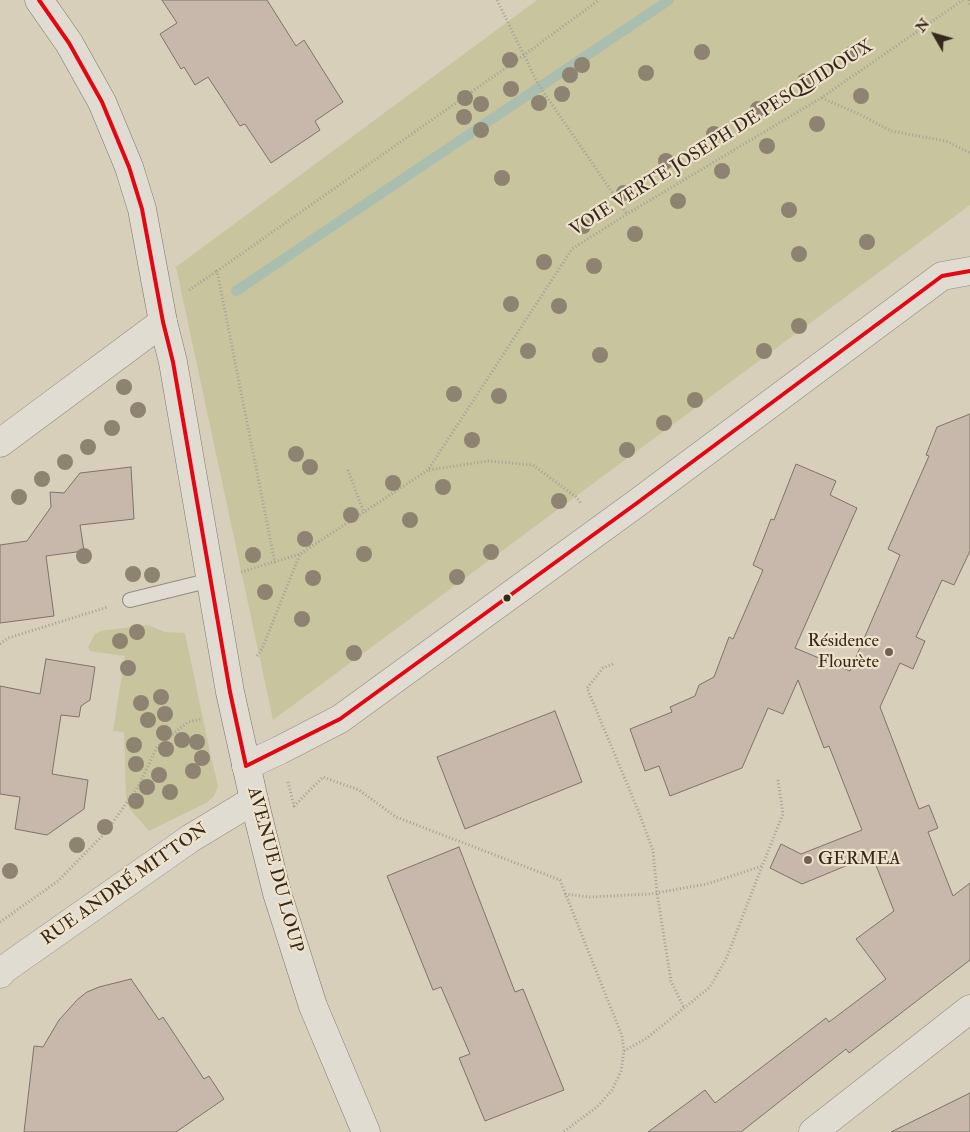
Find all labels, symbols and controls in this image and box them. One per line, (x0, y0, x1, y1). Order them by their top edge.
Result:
north arrow (910, 10, 960, 60)
text: N (912, 15, 933, 36)
street label: VOIE VERTE JOSEPH DE PESQUIDOUX (566, 36, 878, 242)
unlabelled marker (502, 593, 512, 603)
place label: Résidence Flourète (807, 631, 879, 674)
marker: Résidence Flourète (883, 646, 895, 658)
street label: AVENUE DU LOUP (241, 785, 307, 955)
street label: RUE ANDRÉ MITTON (38, 819, 212, 951)
place label: GERMEA (818, 849, 901, 871)
marker: GERMEA (802, 854, 814, 866)

